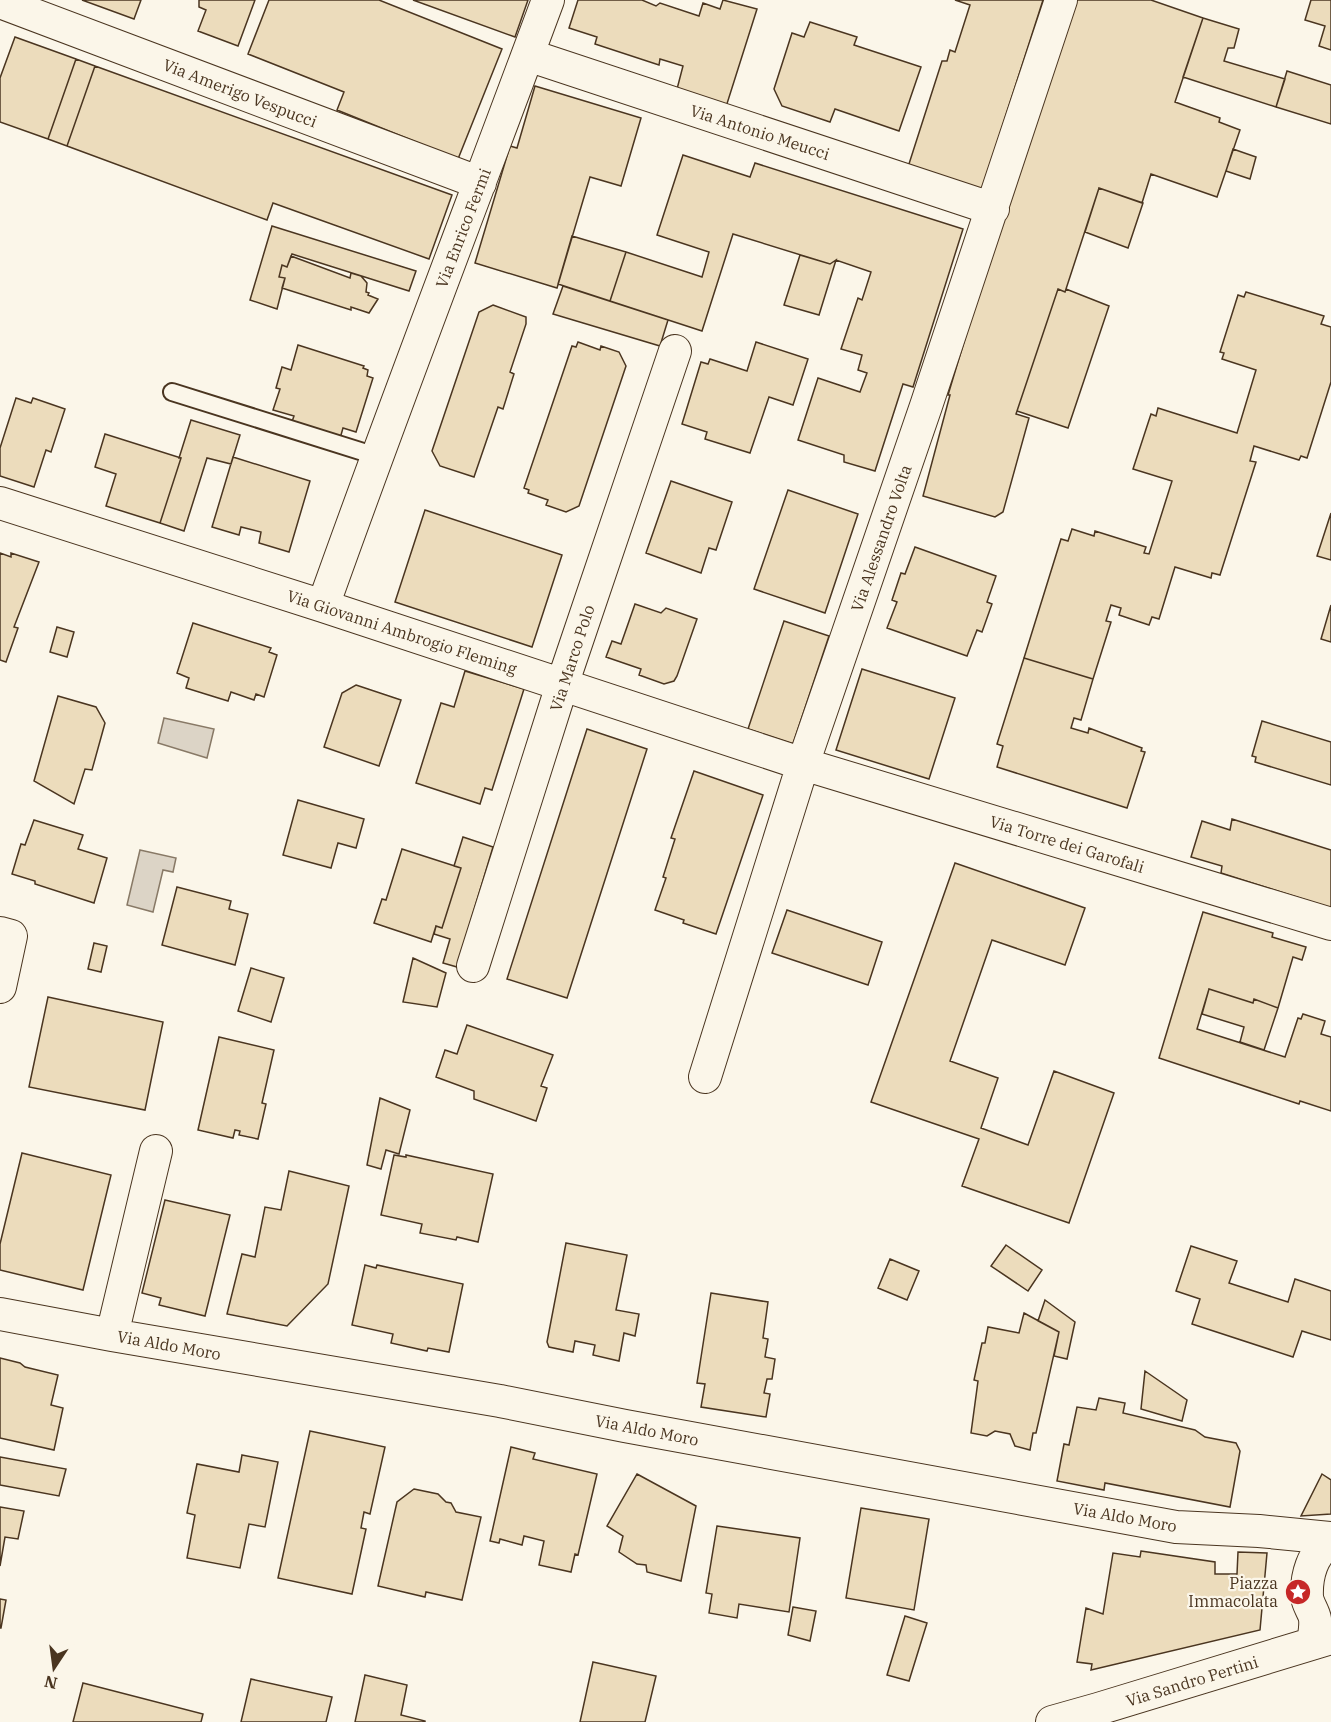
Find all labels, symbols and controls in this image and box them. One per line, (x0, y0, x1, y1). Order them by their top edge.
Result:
street label: Via Amerigo Vespucci (160, 54, 320, 132)
street label: Via Antonio Meucci (688, 100, 832, 164)
street label: Via Enrico Fermi (431, 165, 495, 291)
street label: Via Alessandro Volta (846, 462, 916, 614)
street label: Via Giovanni Ambrogio Fleming (285, 585, 520, 679)
street label: Via Marco Polo (545, 602, 599, 714)
street label: Via Torre dei Garofali (987, 811, 1147, 877)
street label: Via Aldo Moro (116, 1326, 222, 1364)
street label: Via Aldo Moro (594, 1410, 700, 1450)
street label: Via Aldo Moro (1072, 1498, 1178, 1536)
place label: Piazza Immacolata (1188, 1573, 1278, 1611)
place icon: Piazza Immacolata (1283, 1577, 1313, 1607)
north arrow (24, 1638, 84, 1698)
street label: Via Sandro Pertini (1123, 1651, 1261, 1711)
text: N (42, 1671, 59, 1694)

